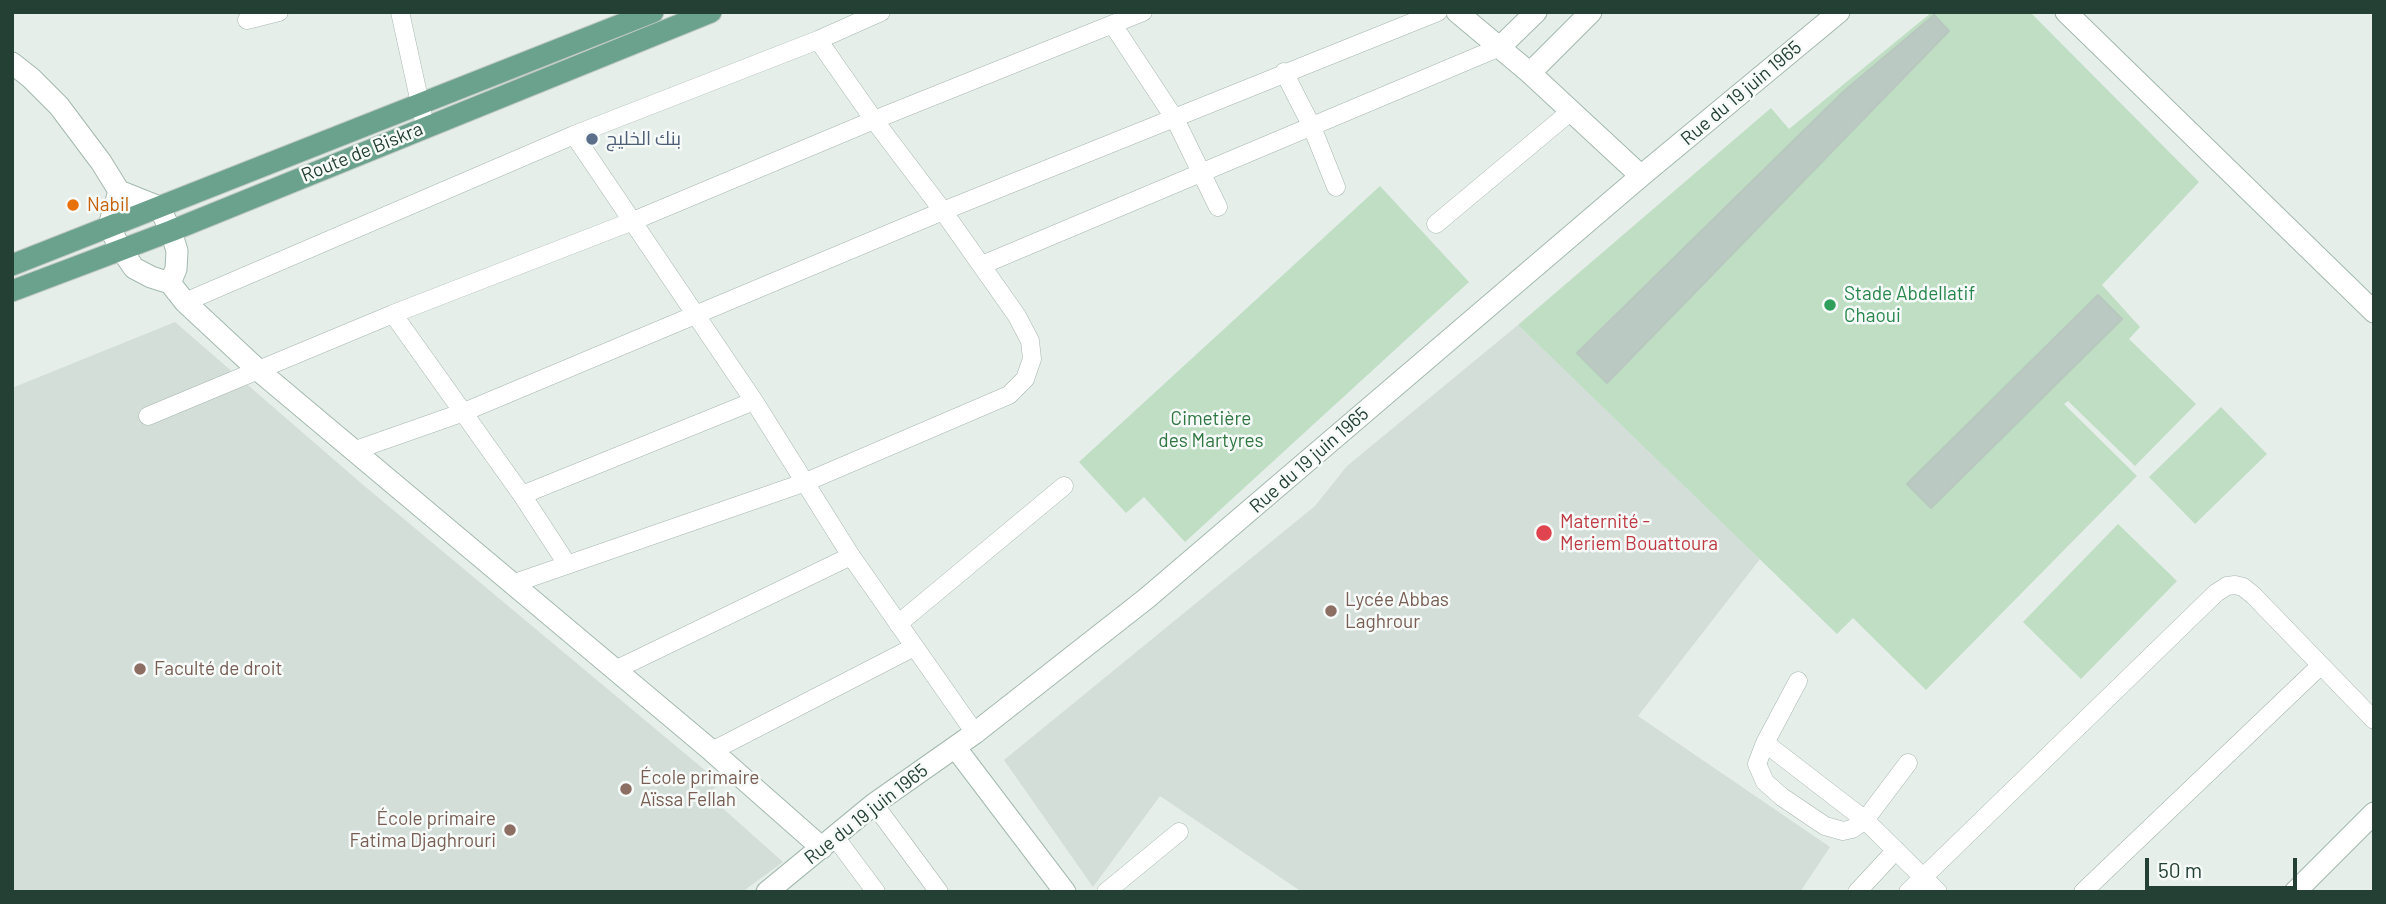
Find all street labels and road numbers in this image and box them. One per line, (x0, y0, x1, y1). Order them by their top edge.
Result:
street label: Rue du 19 juin 1965 (1676, 36, 1806, 150)
street label: Route de Biskra (298, 117, 426, 187)
street label: Rue du 19 juin 1965 (1245, 402, 1373, 518)
street label: Rue du 19 juin 1965 (800, 759, 932, 869)

